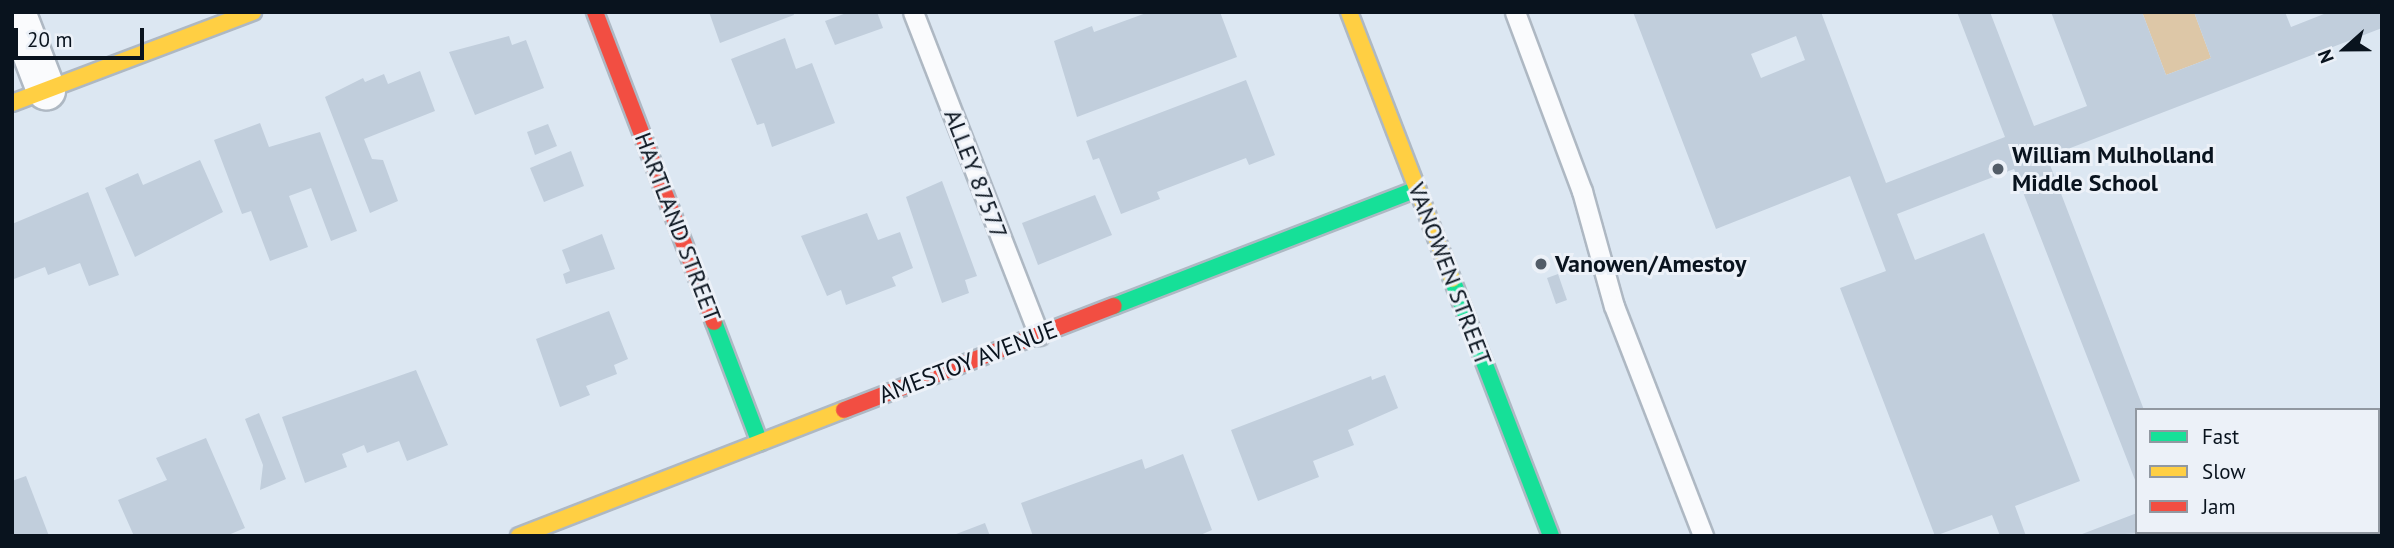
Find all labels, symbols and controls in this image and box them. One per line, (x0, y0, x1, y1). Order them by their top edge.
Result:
scale bar (18, 14, 147, 58)
north arrow (2310, 14, 2380, 84)
text: 20 m (27, 26, 73, 53)
text: N (2312, 46, 2339, 67)
street label: ALLEY 87577 (938, 105, 1014, 243)
street label: HARTLAND STREET (629, 128, 727, 326)
place label: William Mulholland Middle School (2012, 141, 2214, 197)
marker: William Mulholland Middle School (1990, 161, 2006, 177)
street label: VANOWEN STREET (1402, 179, 1498, 369)
place label: Vanowen/Amestoy (1555, 250, 1746, 278)
marker: Vanowen/Amestoy (1533, 256, 1549, 272)
street label: AMESTOY AVENUE (874, 314, 1062, 410)
legend (2135, 408, 2380, 534)
text: Fast (2202, 423, 2239, 450)
text: Slow (2202, 458, 2246, 485)
text: Jam (2202, 493, 2236, 520)

